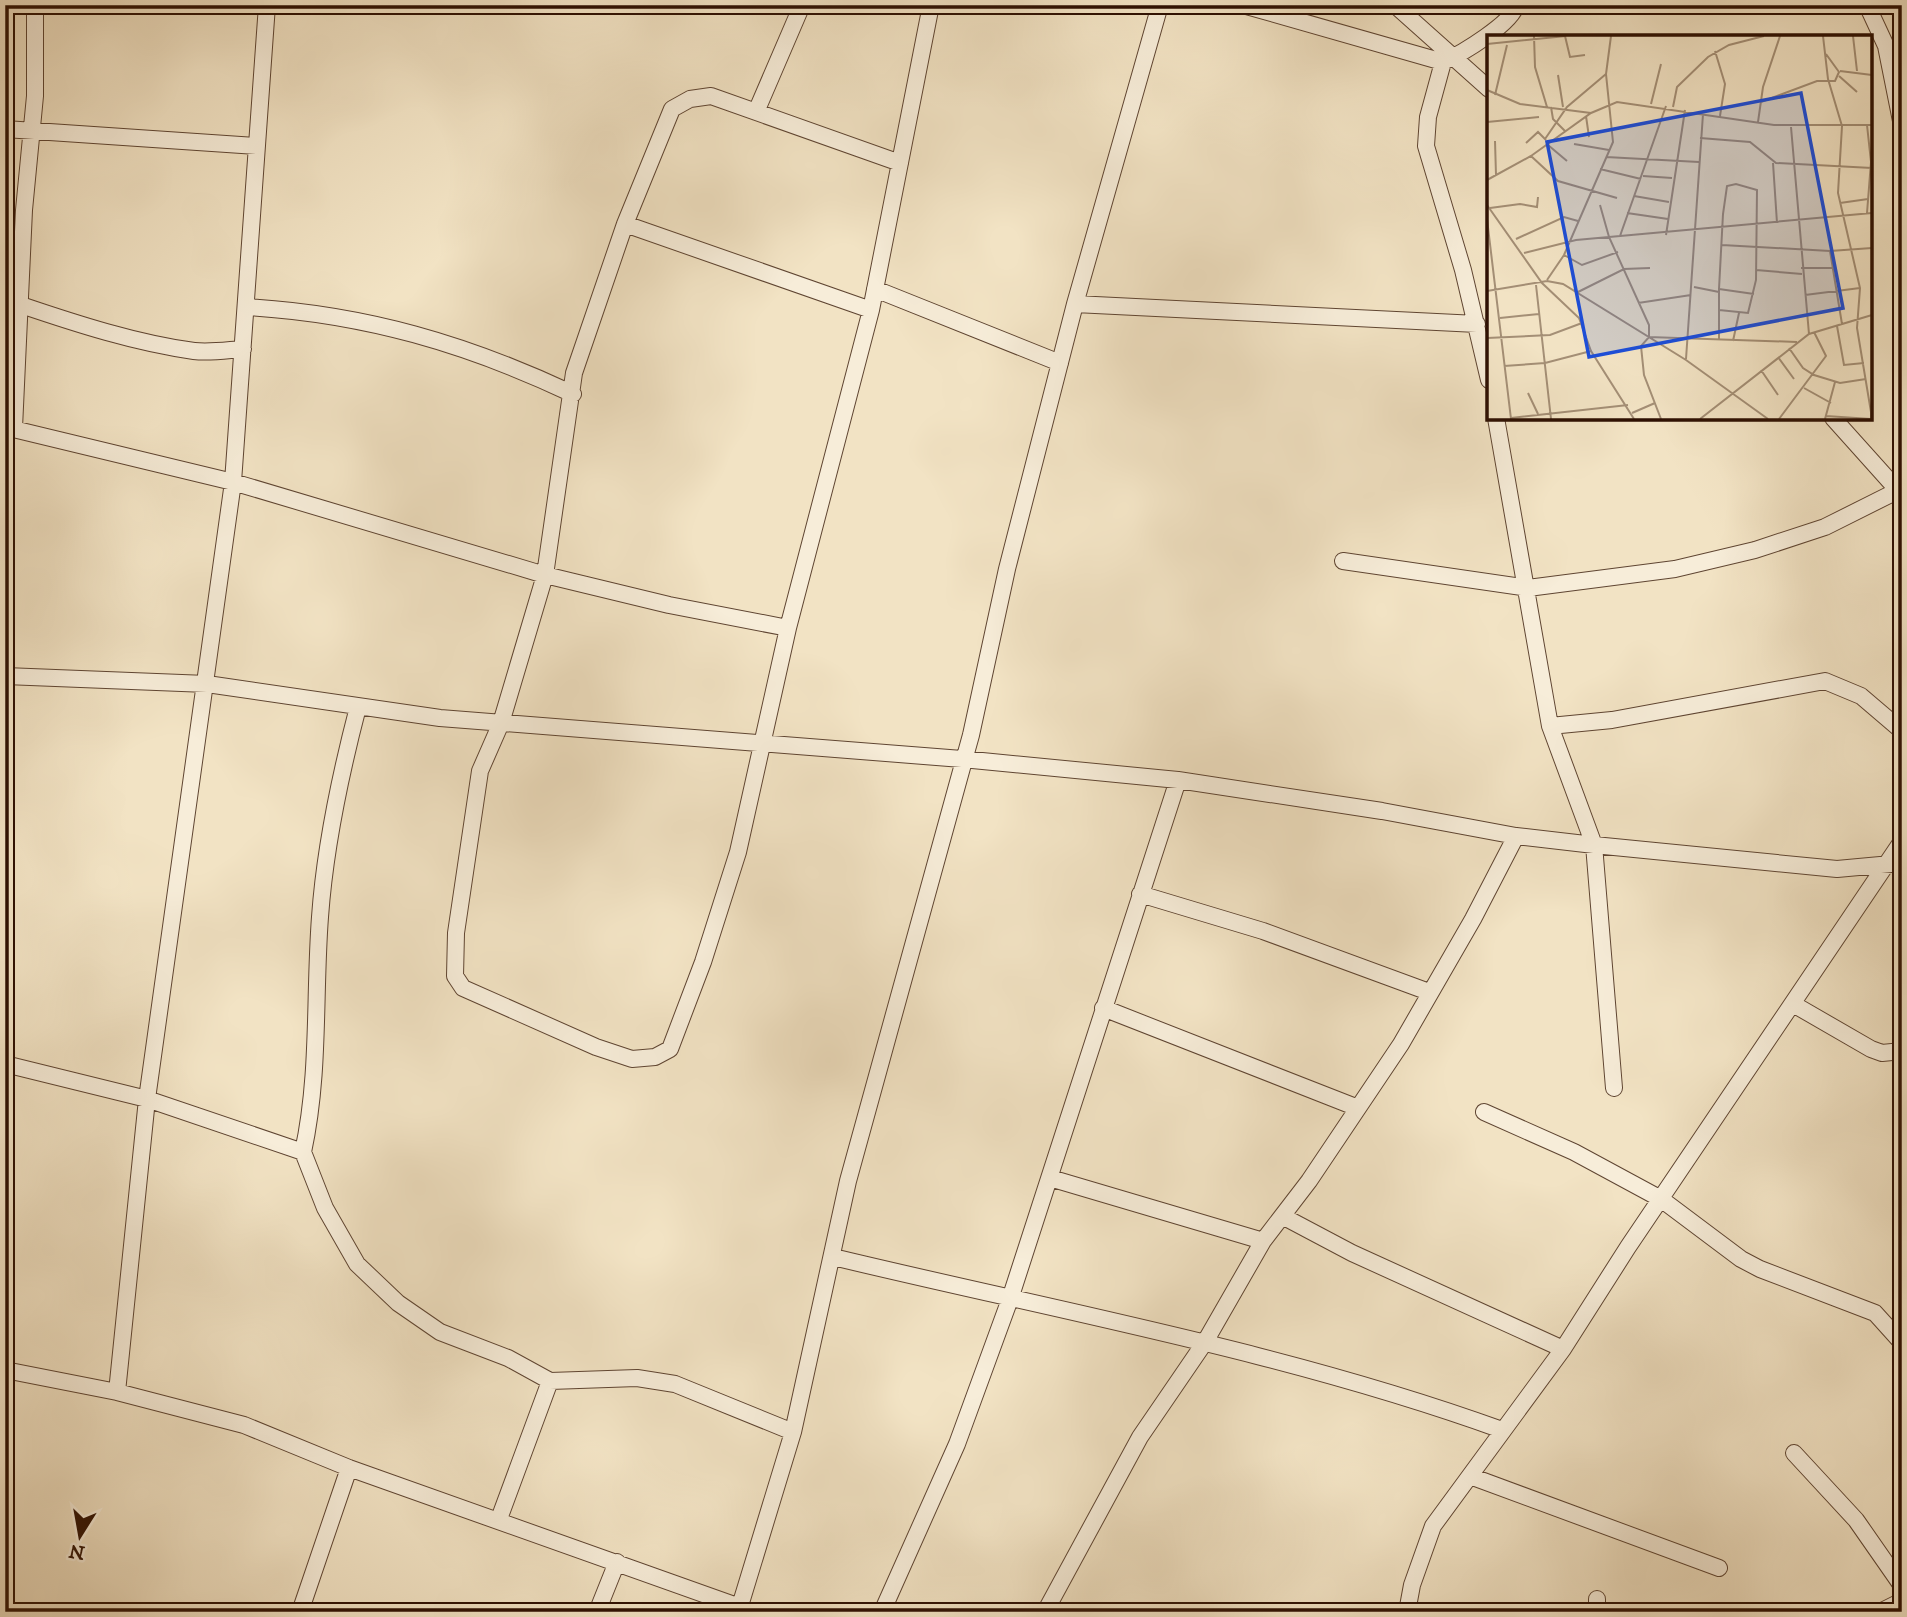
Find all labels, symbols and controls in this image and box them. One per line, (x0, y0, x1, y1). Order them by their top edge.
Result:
inset map (1487, 35, 1872, 420)
north arrow (46, 1502, 116, 1572)
text: N (67, 1538, 87, 1564)

